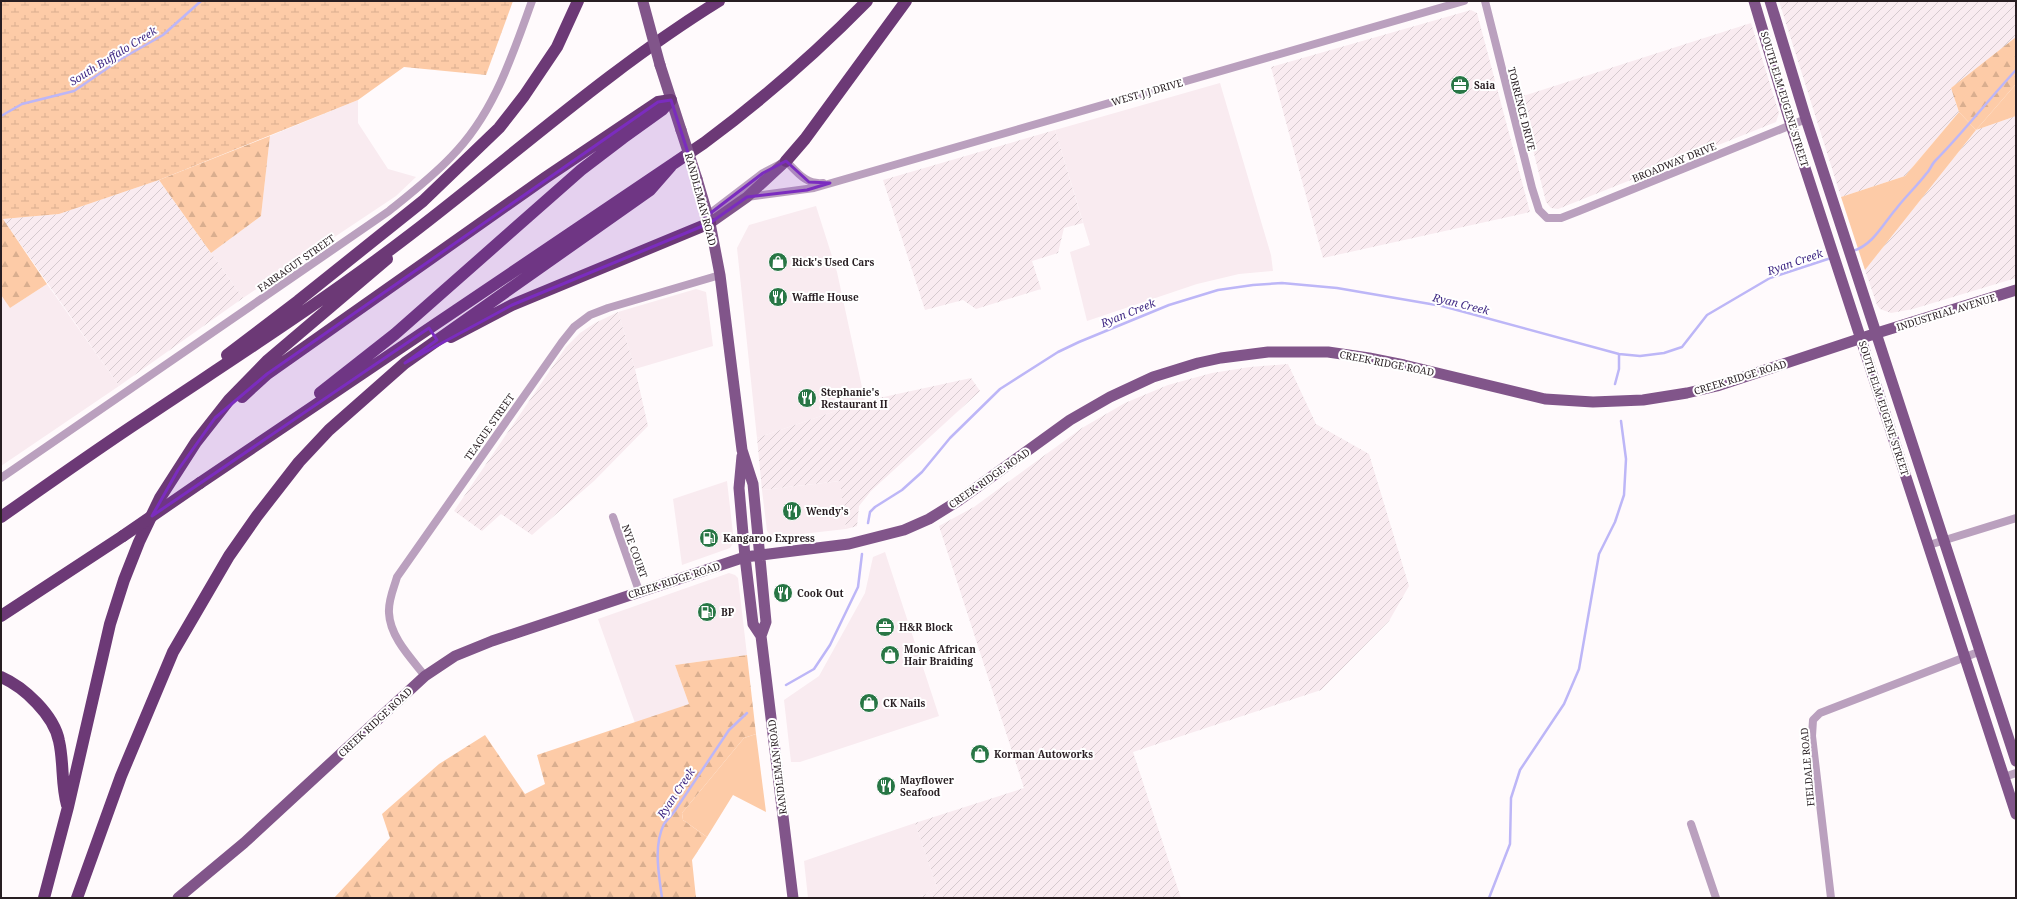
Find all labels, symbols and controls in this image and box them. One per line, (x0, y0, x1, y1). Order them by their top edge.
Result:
water label: South Buffalo Creek (66, 22, 160, 89)
street label: SOUTH ELM EUGENE STREET (1758, 30, 1812, 168)
street label: TORRENCE DRIVE (1505, 66, 1539, 152)
office icon: Saia (1449, 74, 1471, 96)
street label: WEST J J DRIVE (1110, 75, 1184, 109)
place label: Saia (1474, 78, 1495, 92)
street label: BROADWAY DRIVE (1630, 139, 1718, 185)
street label: RANDLEMAN ROAD (682, 151, 720, 247)
street label: FARRAGUT STREET (254, 231, 338, 295)
water label: Ryan Creek (1764, 245, 1825, 278)
shop icon: Rick's Used Cars (767, 251, 789, 273)
place label: Rick's Used Cars (792, 255, 875, 269)
restaurant icon: Waffle House (767, 286, 789, 308)
water label: Ryan Creek (1430, 289, 1492, 318)
place label: Waffle House (792, 290, 859, 304)
street label: INDUSTRIAL AVENUE (1894, 290, 1998, 334)
water label: Ryan Creek (1097, 295, 1158, 331)
street label: SOUTH ELM EUGENE STREET (1856, 339, 1912, 477)
street label: CREEK RIDGE ROAD (1338, 347, 1436, 379)
street label: CREEK RIDGE ROAD (1692, 356, 1788, 398)
place label: Stephanie's Restaurant II (821, 385, 888, 411)
restaurant icon: Stephanie's Restaurant II (796, 387, 818, 409)
street label: TEAGUE STREET (461, 391, 517, 463)
street label: CREEK RIDGE ROAD (946, 445, 1032, 511)
restaurant icon: Wendy's (781, 500, 803, 522)
place label: Wendy's (806, 504, 849, 518)
street label: NYE COURT (619, 522, 651, 580)
fuel station icon: Kangaroo Express (698, 527, 720, 549)
place label: Kangaroo Express (723, 531, 815, 545)
street label: CREEK RIDGE ROAD (626, 558, 722, 602)
restaurant icon: Cook Out (772, 582, 794, 604)
place label: Cook Out (797, 586, 844, 600)
fuel station icon: BP (696, 601, 718, 623)
place label: BP (721, 605, 735, 619)
office icon: H&R Block (874, 616, 896, 638)
place label: H&R Block (899, 620, 954, 634)
place label: Monic African Hair Braiding (904, 642, 976, 668)
shop icon: Monic African Hair Braiding (879, 644, 901, 666)
street label: CREEK RIDGE ROAD (335, 684, 415, 760)
shop icon: CK Nails (858, 692, 880, 714)
place label: CK Nails (883, 696, 926, 710)
street label: RANDLEMAN ROAD (764, 719, 790, 815)
street label: FIELDALE ROAD (1797, 727, 1817, 807)
shop icon: Korman Autoworks (969, 743, 991, 765)
place label: Korman Autoworks (994, 747, 1093, 761)
water label: Ryan Creek (653, 764, 698, 822)
place label: Mayflower Seafood (900, 773, 955, 799)
restaurant icon: Mayflower Seafood (875, 775, 897, 797)

